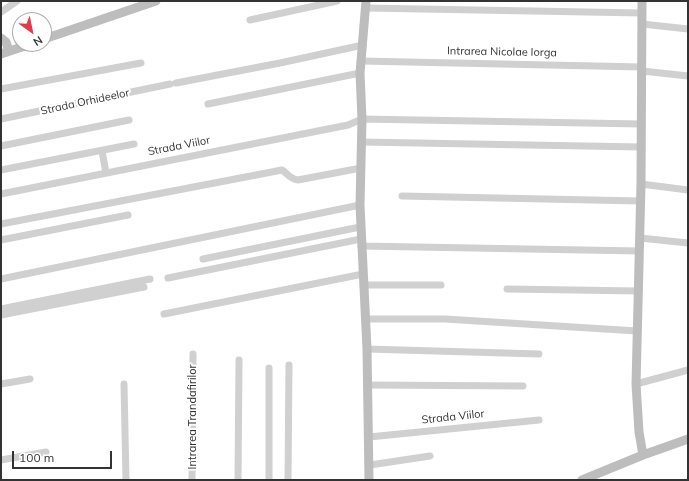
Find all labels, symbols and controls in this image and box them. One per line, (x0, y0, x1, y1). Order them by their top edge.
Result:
north arrow (12, 12, 52, 52)
text: N (31, 33, 45, 49)
street label: Intrarea Nicolae Iorga (447, 44, 557, 60)
street label: Strada Orhideelor (39, 86, 131, 118)
street label: Strada Viilor (147, 134, 211, 158)
street label: Intrarea Trandafirilor (186, 365, 200, 469)
street label: Strada Viilor (421, 407, 485, 427)
scale bar (14, 443, 114, 469)
text: 100 m (19, 450, 54, 465)

